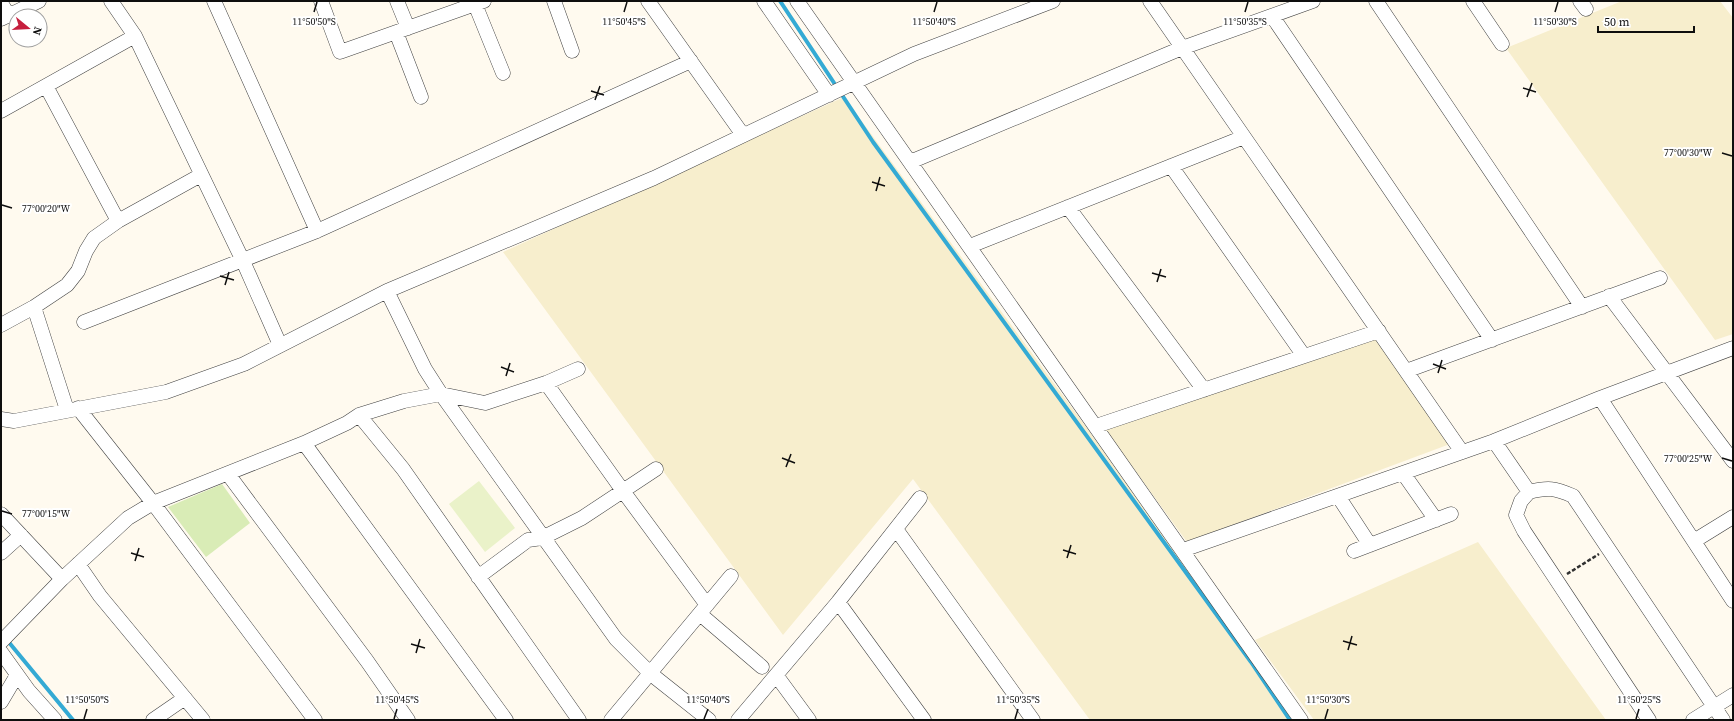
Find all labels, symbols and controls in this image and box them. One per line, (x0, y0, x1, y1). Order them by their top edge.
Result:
north arrow (8, 8, 48, 48)
scale bar (1598, 8, 1694, 34)
text: 50 m (1604, 14, 1630, 30)
text: 11°50'50"S (292, 15, 336, 28)
text: 11°50'45"S (602, 15, 646, 28)
text: 11°50'40"S (912, 15, 956, 28)
text: 11°50'35"S (1223, 15, 1267, 28)
text: 11°50'30"S (1533, 15, 1577, 28)
text: N (29, 25, 45, 37)
text: 77°00'30"W (1664, 146, 1713, 159)
text: 77°00'20"W (22, 202, 71, 215)
text: 77°00'25"W (1664, 452, 1713, 465)
text: 77°00'15"W (22, 507, 71, 520)
text: 11°50'50"S (65, 693, 109, 706)
text: 11°50'45"S (375, 693, 419, 706)
text: 11°50'40"S (686, 693, 730, 706)
text: 11°50'35"S (996, 693, 1040, 706)
text: 11°50'30"S (1306, 693, 1350, 706)
text: 11°50'25"S (1617, 693, 1661, 706)

